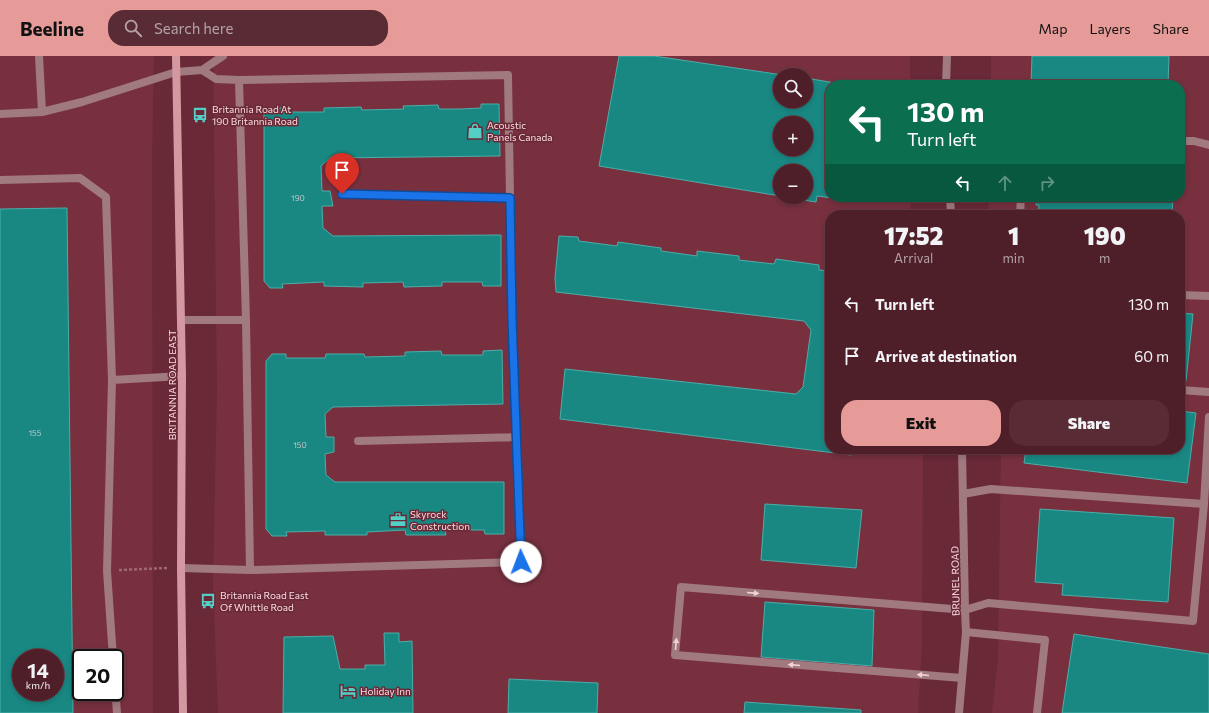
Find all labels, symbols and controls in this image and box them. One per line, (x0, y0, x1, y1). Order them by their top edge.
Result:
search box (108, 10, 388, 46)
text: Beeline (20, 17, 84, 40)
icon: search (122, 17, 144, 39)
text: Search here (154, 19, 233, 37)
text: Map (1039, 20, 1067, 37)
text: Layers (1089, 20, 1131, 37)
text: Share (1153, 20, 1189, 37)
map controls (773, 68, 813, 204)
button: search (773, 68, 813, 108)
text: 130 m (907, 94, 984, 128)
icon: left (841, 96, 893, 148)
place label: Britannia Road At 190 Britannia Road (212, 103, 298, 127)
bus stop icon: Britannia Road At 190 Britannia Road (191, 106, 209, 124)
button: + (773, 116, 813, 156)
place label: Acoustic Panels Canada (487, 119, 553, 143)
shop icon: Acoustic Panels Canada (466, 122, 484, 140)
text: Turn left (907, 128, 976, 150)
pin (325, 153, 359, 194)
icon: arrive (331, 159, 353, 181)
button: − (773, 164, 813, 204)
icon: left (952, 172, 974, 194)
icon: ahead (994, 172, 1016, 194)
icon: right (1036, 172, 1058, 194)
house number: 190 (291, 193, 305, 203)
text: 17:52 (884, 221, 943, 250)
text: 1 (1008, 221, 1019, 250)
text: 190 (1084, 221, 1126, 250)
text: Arrival (894, 250, 933, 266)
text: min (1002, 250, 1025, 266)
text: m (1099, 250, 1110, 266)
icon: left (841, 293, 863, 315)
text: Turn left (875, 295, 934, 313)
text: 130 m (1128, 295, 1169, 313)
street label: BRITANNIA ROAD EAST (166, 329, 178, 440)
icon: arrive (841, 345, 863, 367)
text: Arrive at destination (875, 347, 1017, 365)
text: 60 m (1134, 347, 1169, 365)
button: Exit (841, 400, 1001, 446)
button: Share (1009, 400, 1169, 446)
house number: 155 (29, 428, 42, 438)
house number: 150 (293, 440, 307, 450)
place label: Skyrock Construction (410, 508, 470, 532)
office icon: Skyrock Construction (389, 511, 407, 529)
position arrow (500, 541, 542, 583)
street label: BRUNEL ROAD (948, 546, 962, 616)
place label: Britannia Road East Of Whittle Road (220, 589, 309, 613)
one-way arrow (747, 589, 759, 596)
bus stop icon: Britannia Road East Of Whittle Road (199, 592, 217, 610)
one-way arrow (673, 638, 679, 650)
speed limit sign: 20 (72, 649, 124, 701)
text: 14 (27, 658, 49, 682)
one-way arrow (788, 661, 800, 668)
one-way arrow (917, 672, 929, 678)
text: km/h (26, 679, 50, 691)
hotel icon: Holiday Inn (339, 682, 357, 700)
place label: Holiday Inn (360, 685, 411, 697)

